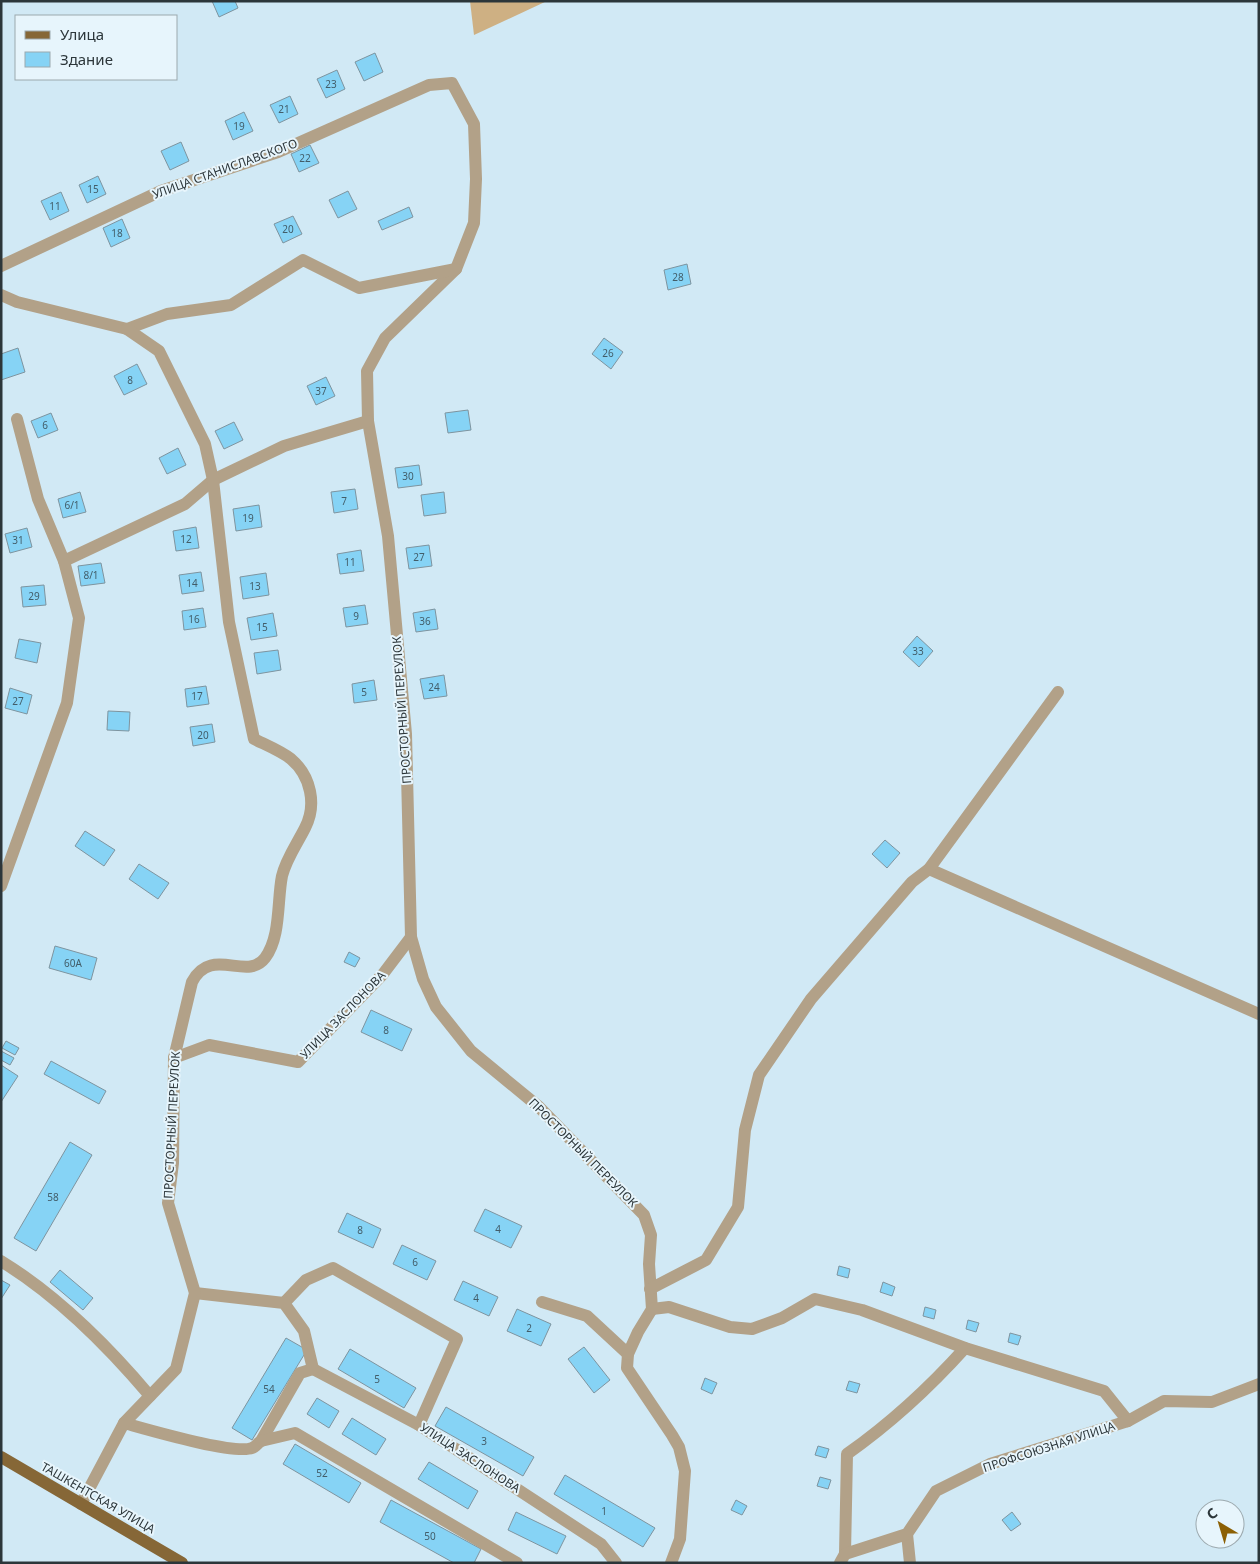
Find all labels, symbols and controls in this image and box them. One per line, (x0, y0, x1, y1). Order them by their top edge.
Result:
legend (15, 15, 178, 80)
text: Улица (60, 24, 104, 44)
text: Здание (60, 49, 113, 69)
house number: 23 (325, 77, 337, 91)
house number: 21 (278, 102, 290, 116)
house number: 19 (233, 119, 245, 133)
street label: УЛИЦА СТАНИСЛАВСКОГО (150, 134, 300, 203)
house number: 22 (299, 151, 311, 165)
house number: 15 (87, 182, 99, 196)
house number: 11 (49, 199, 61, 213)
house number: 20 (282, 222, 294, 236)
house number: 18 (111, 226, 123, 240)
house number: 28 (672, 270, 684, 284)
house number: 26 (602, 346, 614, 360)
house number: 8 (127, 373, 133, 387)
house number: 37 (315, 384, 327, 398)
house number: 6 (42, 418, 48, 432)
house number: 30 (402, 469, 414, 483)
house number: 7 (341, 494, 347, 508)
house number: 6/1 (64, 498, 80, 512)
house number: 19 (242, 511, 254, 525)
house number: 12 (180, 532, 192, 546)
house number: 31 (12, 533, 24, 547)
house number: 27 (413, 550, 425, 564)
house number: 11 (344, 555, 356, 569)
house number: 8/1 (83, 568, 99, 582)
house number: 14 (186, 576, 198, 590)
house number: 13 (249, 579, 261, 593)
house number: 29 (28, 589, 40, 603)
house number: 9 (353, 609, 359, 623)
house number: 16 (188, 612, 200, 626)
house number: 36 (419, 614, 431, 628)
house number: 15 (256, 620, 268, 634)
street label: ПРОСТОРНЫЙ ПЕРЕУЛОК (388, 635, 415, 784)
house number: 33 (912, 644, 924, 658)
house number: 24 (428, 680, 440, 694)
house number: 5 (361, 685, 367, 699)
house number: 17 (191, 689, 203, 703)
house number: 27 (12, 694, 24, 708)
house number: 20 (197, 728, 209, 742)
house number: 60А (64, 956, 83, 970)
street label: УЛИЦА ЗАСЛОНОВА (296, 967, 389, 1062)
house number: 8 (383, 1023, 389, 1037)
street label: ПРОСТОРНЫЙ ПЕРЕУЛОК (159, 1050, 184, 1199)
street label: ПРОСТОРНЫЙ ПЕРЕУЛОК (525, 1094, 642, 1211)
house number: 58 (47, 1190, 59, 1204)
house number: 4 (495, 1222, 501, 1236)
house number: 8 (357, 1223, 363, 1237)
house number: 6 (412, 1255, 418, 1269)
house number: 4 (473, 1291, 479, 1305)
house number: 2 (526, 1321, 532, 1335)
house number: 5 (374, 1372, 380, 1386)
house number: 54 (263, 1382, 275, 1396)
street label: ПРОФСОЮЗНАЯ УЛИЦА (981, 1417, 1117, 1476)
street label: УЛИЦА ЗАСЛОНОВА (417, 1419, 524, 1497)
house number: 3 (481, 1434, 487, 1448)
street label: ТАШКЕНТСКАЯ УЛИЦА (38, 1458, 159, 1537)
house number: 52 (316, 1466, 328, 1480)
north arrow (1195, 1499, 1245, 1549)
text: С (1202, 1503, 1221, 1524)
house number: 1 (601, 1504, 607, 1518)
house number: 50 (424, 1529, 436, 1543)

